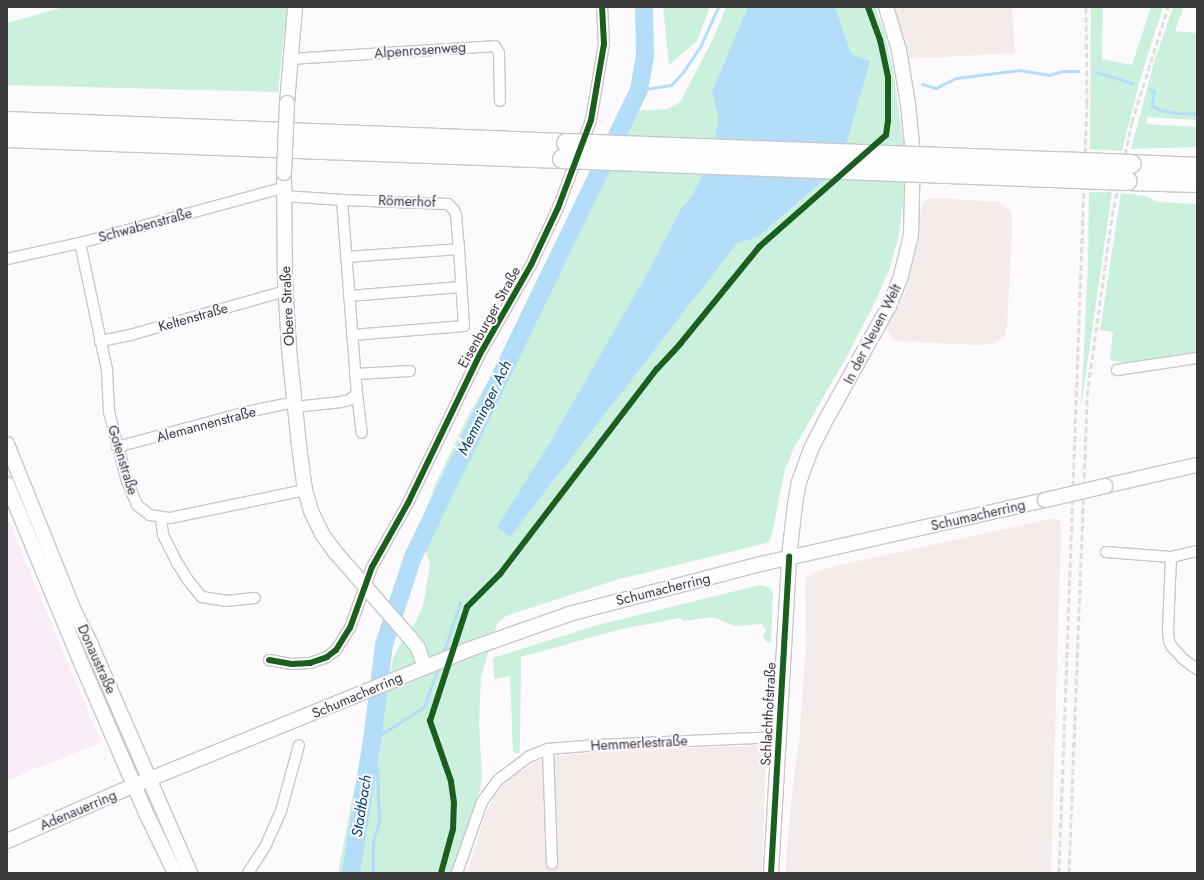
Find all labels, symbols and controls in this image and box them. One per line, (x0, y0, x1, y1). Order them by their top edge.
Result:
street label: Alpenrosenweg (374, 38, 466, 62)
street label: Römerhof (378, 192, 436, 210)
street label: Schwabenstraße (96, 204, 194, 246)
street label: Eisenburger Straße (454, 263, 524, 371)
street label: Obere Straße (277, 266, 297, 346)
street label: In der Neuen Welt (840, 281, 904, 387)
street label: Keltenstraße (156, 299, 230, 335)
water label: Memminger Ach (454, 358, 516, 458)
street label: Alemannenstraße (154, 403, 258, 445)
street label: Gotenstraße (104, 423, 142, 497)
street label: Schumacherring (929, 496, 1027, 534)
street label: Schumacherring (614, 569, 712, 609)
street label: Donaustraße (74, 622, 120, 696)
street label: Schlachthofstraße (757, 662, 779, 766)
street label: Schumacherring (309, 668, 405, 722)
street label: Hemmerlestraße (590, 732, 688, 754)
water label: Stadtbach (348, 774, 376, 838)
street label: Adenauerring (37, 786, 119, 834)

